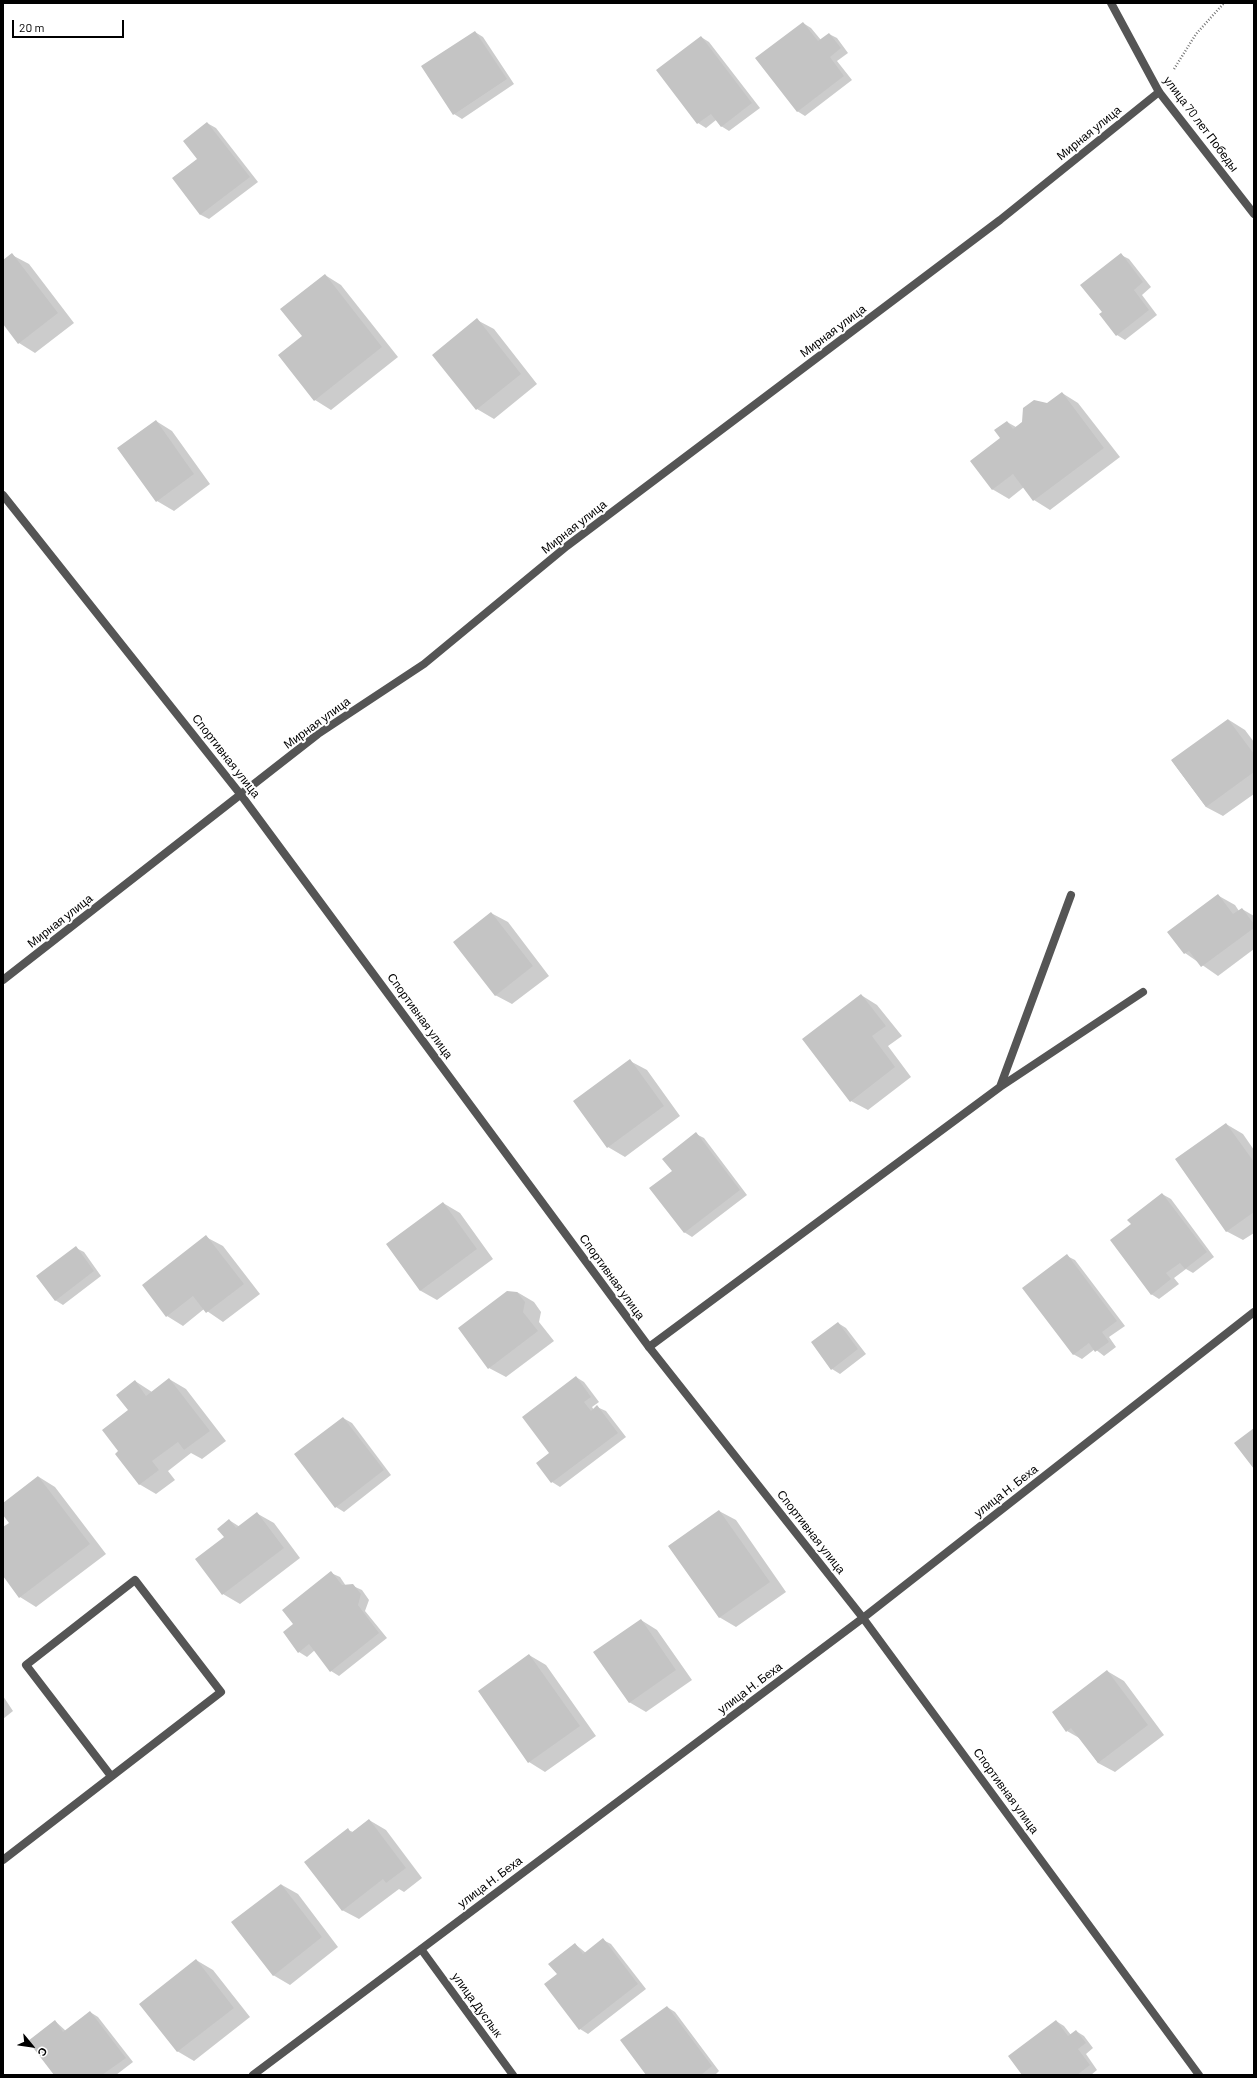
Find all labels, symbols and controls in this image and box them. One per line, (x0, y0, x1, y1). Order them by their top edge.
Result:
scale bar (14, 12, 126, 38)
text: 20 m (19, 20, 45, 34)
street label: улица 70 лет Победы (1160, 74, 1242, 174)
street label: Мирная улица (1054, 103, 1124, 163)
street label: Мирная улица (797, 302, 869, 360)
street label: Мирная улица (539, 497, 609, 557)
street label: Мирная улица (281, 694, 353, 752)
street label: Спортивная улица (189, 711, 263, 801)
street label: Мирная улица (25, 891, 95, 951)
street label: Спортивная улица (384, 971, 456, 1061)
street label: Спортивная улица (576, 1232, 648, 1322)
street label: улица Н. Беха (971, 1462, 1041, 1520)
street label: Спортивная улица (774, 1487, 848, 1577)
street label: улица Н. Беха (715, 1659, 785, 1717)
street label: Спортивная улица (970, 1746, 1042, 1836)
street label: улица Н. Беха (455, 1853, 525, 1911)
street label: улица Дуслык (449, 1970, 505, 2040)
north arrow (12, 2026, 52, 2066)
text: С (35, 2045, 51, 2059)

